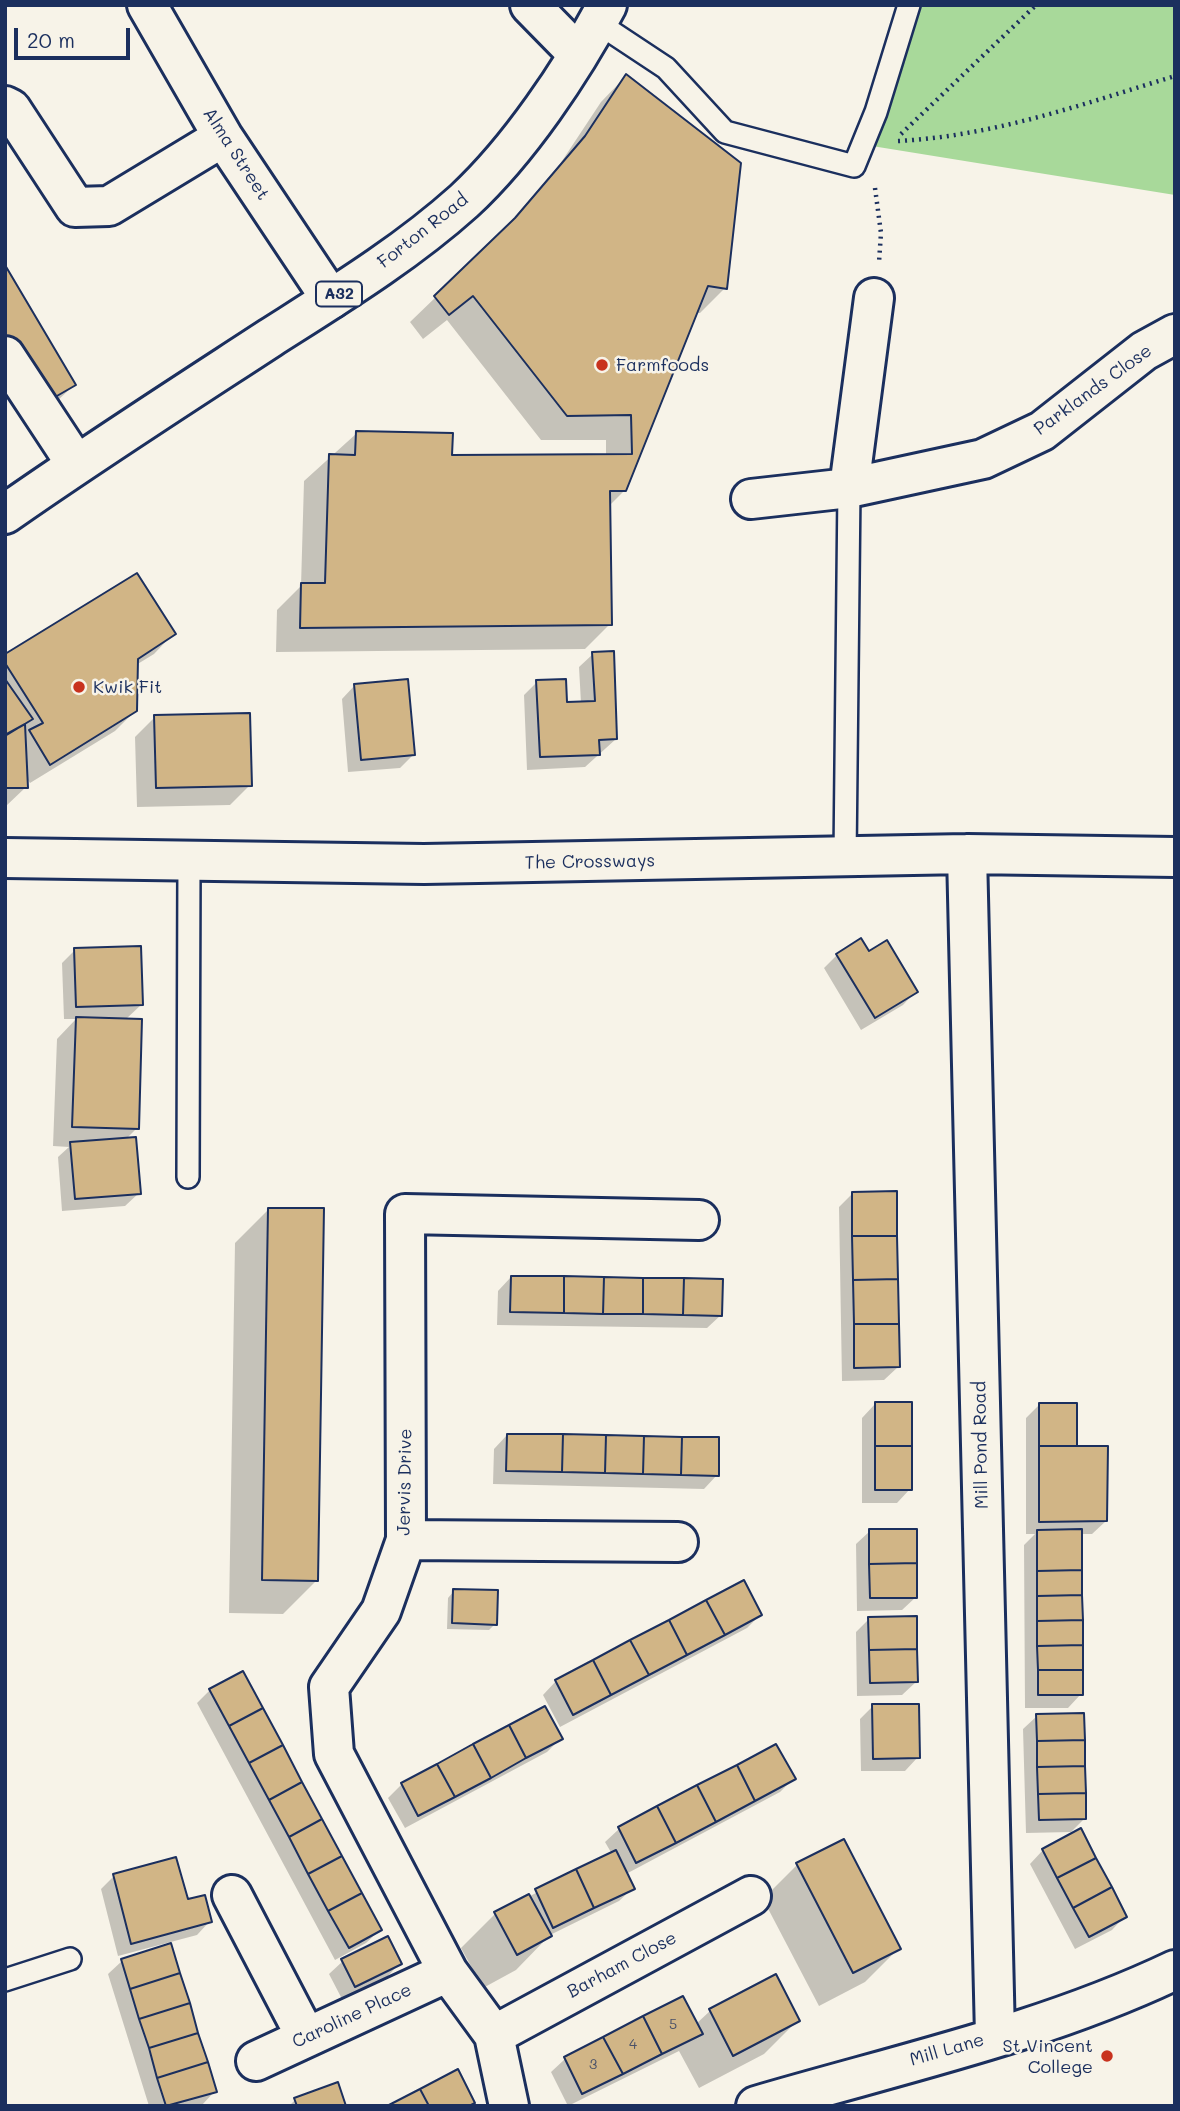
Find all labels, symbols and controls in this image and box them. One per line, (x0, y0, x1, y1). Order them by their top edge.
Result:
scale bar (18, 14, 133, 58)
text: 20 m (27, 26, 75, 53)
street label: Alma Street (198, 104, 274, 204)
street label: Forton Road (373, 189, 473, 273)
road number: A32 (316, 282, 362, 306)
street label: Parklands Close (1030, 340, 1156, 440)
place label: Farmfoods (616, 354, 709, 376)
marker: Farmfoods (594, 357, 610, 373)
place label: Kwik Fit (93, 676, 162, 698)
marker: Kwik Fit (71, 679, 87, 695)
street label: The Crossways (525, 850, 655, 874)
street label: Mill Pond Road (969, 1381, 993, 1509)
street label: Jervis Drive (393, 1428, 417, 1536)
street label: Barham Close (564, 1927, 680, 2003)
street label: Caroline Place (289, 1979, 415, 2053)
house number: 5 (669, 2017, 677, 2033)
street label: Mill Lane (907, 2029, 987, 2071)
place label: St Vincent College (1003, 2035, 1093, 2078)
house number: 4 (629, 2037, 637, 2053)
marker: St Vincent College (1099, 2048, 1115, 2064)
house number: 3 (589, 2057, 597, 2073)

